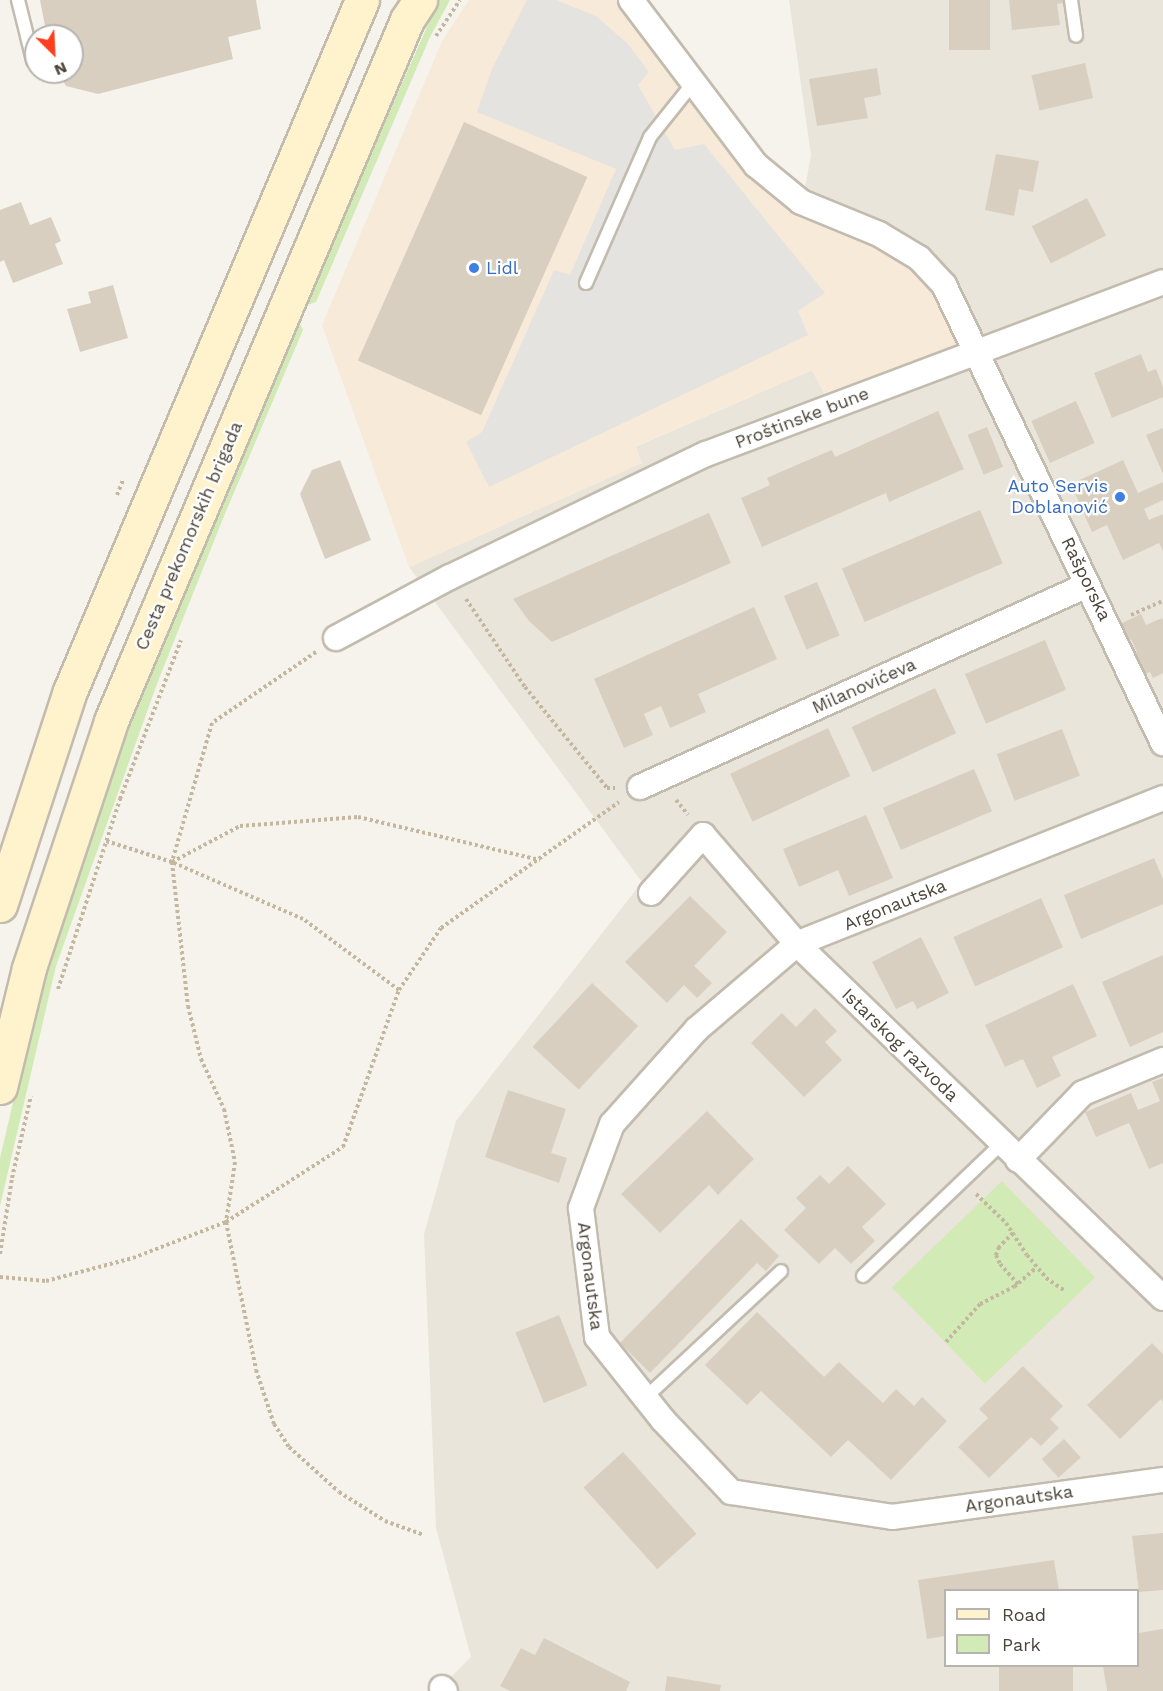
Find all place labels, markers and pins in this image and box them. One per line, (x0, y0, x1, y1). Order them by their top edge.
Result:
place label: Lidl (486, 257, 518, 279)
marker: Lidl (467, 261, 481, 275)
place label: Auto Servis Doblanović (1008, 476, 1108, 518)
marker: Auto Servis Doblanović (1113, 490, 1127, 504)

